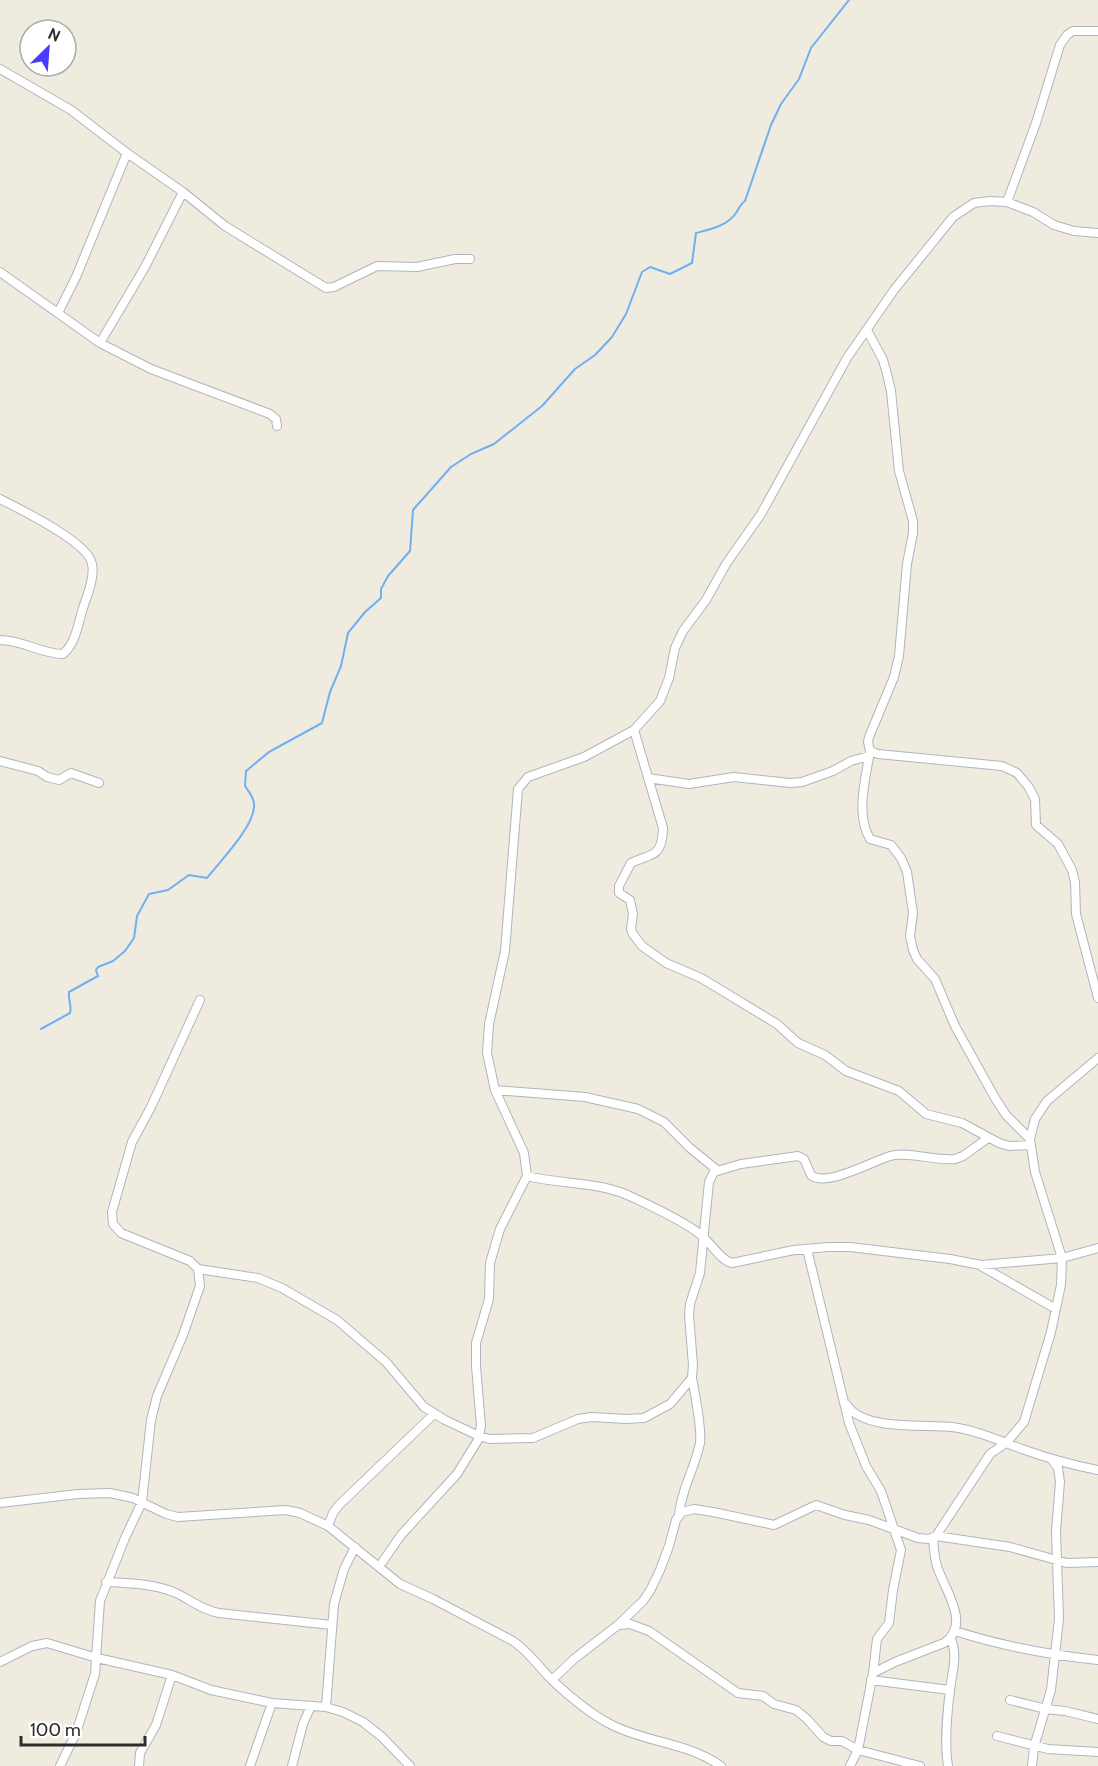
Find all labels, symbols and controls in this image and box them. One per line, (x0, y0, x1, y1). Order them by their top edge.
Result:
north arrow (18, 18, 78, 78)
text: N (45, 24, 63, 46)
scale bar (21, 1709, 146, 1747)
text: 100 m (30, 1719, 81, 1741)

